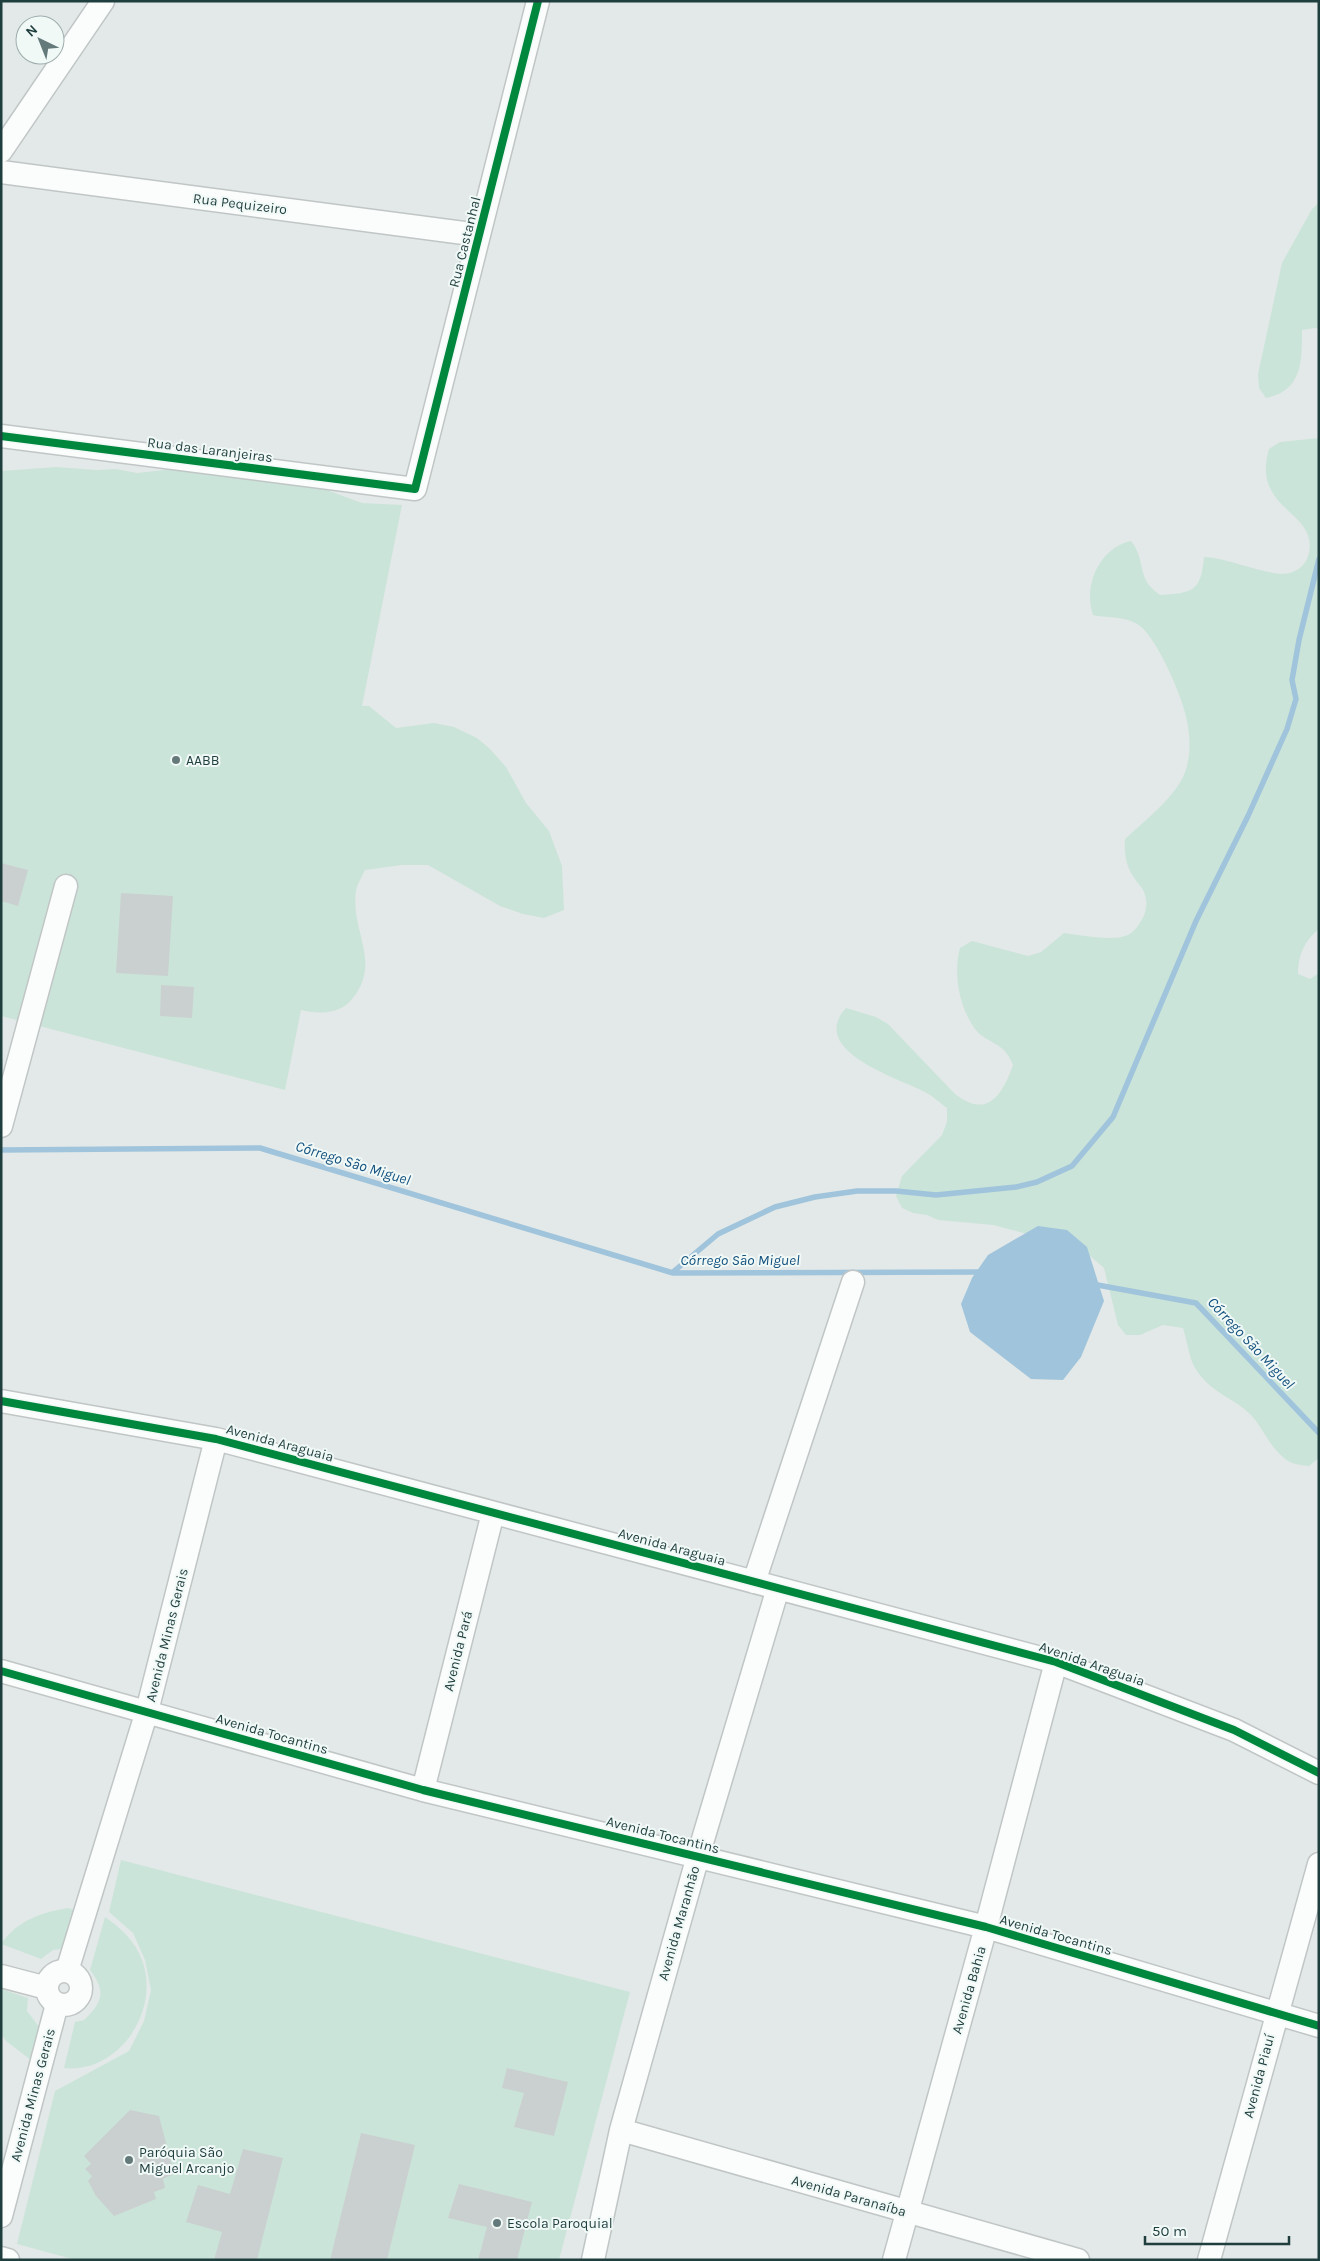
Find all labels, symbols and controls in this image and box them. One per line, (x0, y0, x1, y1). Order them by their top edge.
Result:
north arrow (15, 15, 65, 65)
text: N (22, 21, 41, 41)
street label: Rua Pequizeiro (192, 190, 288, 218)
street label: Rua Castanhal (445, 195, 485, 289)
street label: Rua das Laranjeiras (146, 434, 274, 466)
place label: AABB (186, 752, 220, 769)
marker: AABB (170, 754, 182, 766)
water label: Córrego São Miguel (293, 1137, 413, 1189)
water label: Córrego São Miguel (680, 1251, 800, 1269)
water label: Córrego São Miguel (1204, 1293, 1298, 1393)
street label: Avenida Araguaia (224, 1420, 336, 1466)
street label: Avenida Araguaia (616, 1524, 728, 1570)
street label: Avenida Minas Gerais (142, 1566, 192, 1704)
street label: Avenida Pará (440, 1609, 476, 1693)
street label: Avenida Araguaia (1037, 1638, 1147, 1690)
street label: Avenida Tocantins (214, 1710, 330, 1758)
street label: Avenida Tocantins (605, 1813, 721, 1857)
street label: Avenida Maranhão (654, 1864, 704, 1982)
street label: Avenida Tocantins (998, 1911, 1114, 1959)
street label: Avenida Bahia (948, 1944, 990, 2036)
street label: Avenida Minas Gerais (7, 2026, 59, 2164)
street label: Avenida Piauí (1240, 2031, 1279, 2120)
place label: Paróquia São Miguel Arcanjo (139, 2144, 234, 2177)
marker: Paróquia São Miguel Arcanjo (123, 2154, 135, 2166)
street label: Avenida Paranaíba (790, 2172, 908, 2220)
scale bar (1145, 2214, 1289, 2246)
place label: Escola Paroquial (507, 2215, 613, 2232)
marker: Escola Paroquial (491, 2217, 503, 2229)
text: 50 m (1152, 2222, 1187, 2240)

